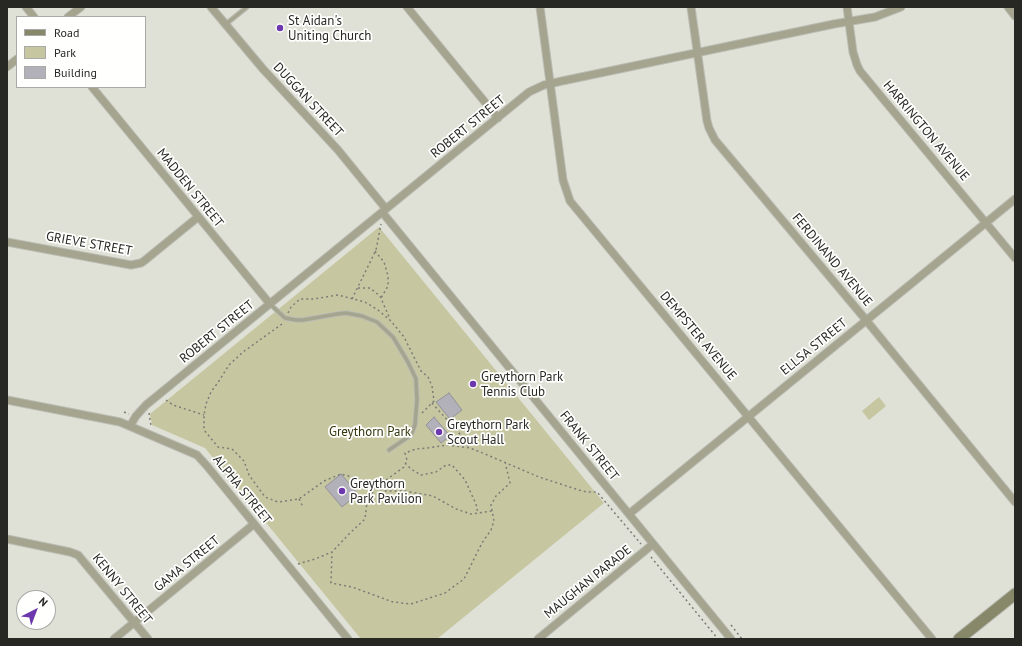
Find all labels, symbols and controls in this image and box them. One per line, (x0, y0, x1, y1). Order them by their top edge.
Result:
place label: St Aidan's Uniting Church (288, 13, 371, 44)
legend (16, 16, 146, 88)
marker: St Aidan's Uniting Church (275, 23, 285, 33)
text: Road (54, 25, 79, 40)
text: Park (54, 45, 76, 60)
street label: DUGGAN STREET (270, 60, 346, 140)
text: Building (54, 65, 97, 80)
street label: HARRINGTON AVENUE (880, 78, 972, 184)
street label: ROBERT STREET (428, 92, 508, 162)
street label: MADDEN STREET (153, 145, 227, 231)
street label: FERDINAND AVENUE (789, 210, 875, 310)
street label: GRIEVE STREET (45, 229, 133, 259)
street label: DEMPSTER AVENUE (656, 289, 740, 383)
street label: ROBERT STREET (177, 297, 257, 367)
street label: ELLSA STREET (777, 315, 851, 379)
place label: Greythorn Park Tennis Club (481, 369, 563, 400)
marker: Greythorn Park Tennis Club (468, 379, 478, 389)
street label: FRANK STREET (556, 408, 622, 484)
place label: Greythorn Park Scout Hall (447, 417, 529, 448)
park label: Greythorn Park (329, 424, 411, 440)
marker: Greythorn Park Scout Hall (434, 427, 444, 437)
street label: ALPHA STREET (209, 452, 275, 528)
place label: Greythorn Park Pavilion (350, 476, 422, 507)
marker: Greythorn Park Pavilion (337, 486, 347, 496)
street label: GAMA STREET (151, 533, 223, 595)
street label: MAUGHAN PARADE (541, 542, 635, 622)
street label: KENNY STREET (89, 551, 155, 627)
north arrow (16, 590, 56, 630)
text: N (36, 594, 51, 609)

